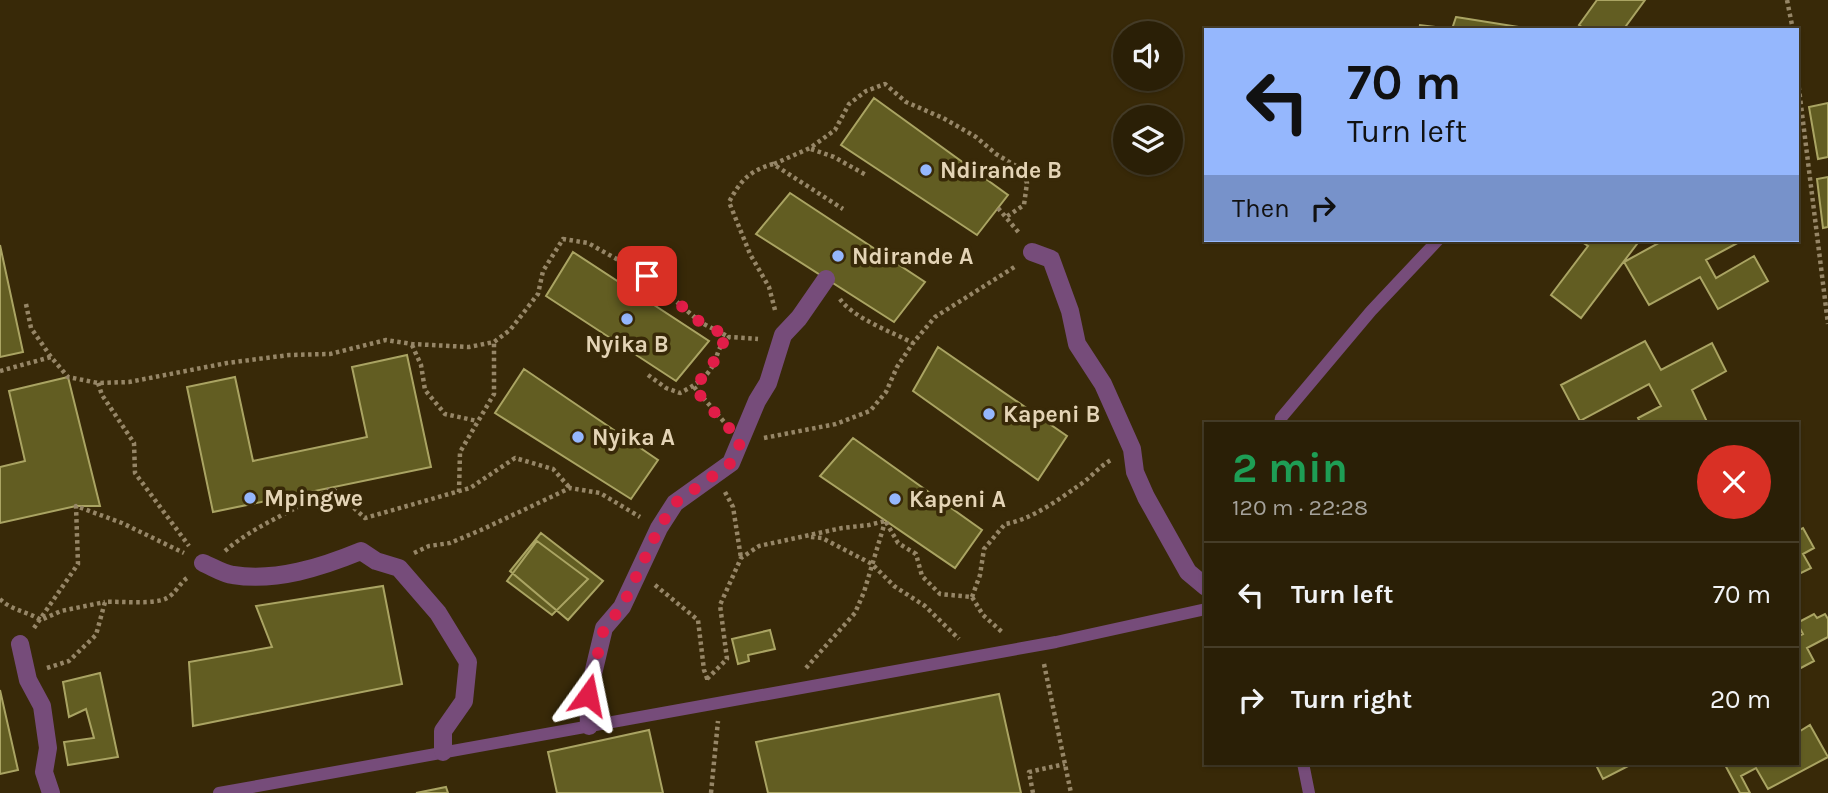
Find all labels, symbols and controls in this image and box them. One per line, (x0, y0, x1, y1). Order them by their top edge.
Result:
map controls (1113, 21, 1183, 175)
button: sound (1113, 21, 1183, 91)
text: 70 m (1347, 54, 1461, 111)
icon: left (1232, 56, 1323, 147)
button: layers (1113, 105, 1183, 175)
text: Turn left (1347, 113, 1467, 150)
place label: Ndirande B (940, 157, 1062, 184)
marker: Ndirande B (918, 162, 934, 178)
icon: right (1304, 189, 1342, 227)
text: Then (1232, 193, 1290, 224)
place label: Ndirande A (852, 243, 974, 270)
pin (617, 246, 677, 306)
marker: Ndirande A (830, 248, 846, 264)
icon: arrive (628, 257, 666, 295)
marker: Nyika B (619, 311, 635, 327)
place label: Nyika B (585, 331, 669, 358)
place label: Kapeni B (1003, 401, 1100, 428)
marker: Kapeni B (981, 406, 997, 422)
place label: Nyika A (592, 424, 675, 451)
marker: Nyika A (570, 429, 586, 445)
text: 2 min (1232, 443, 1348, 493)
button: close (1697, 445, 1771, 519)
place label: Mpingwe (264, 485, 363, 512)
place label: Kapeni A (909, 486, 1006, 513)
marker: Mpingwe (242, 490, 258, 506)
marker: Kapeni A (887, 491, 903, 507)
text: 120 m · 22:28 (1232, 494, 1368, 521)
icon: left (1232, 576, 1270, 614)
text: Turn left (1291, 579, 1393, 610)
text: 70 m (1713, 579, 1771, 610)
position arrow (551, 658, 625, 732)
icon: right (1232, 681, 1270, 719)
text: Turn right (1291, 684, 1412, 715)
text: 20 m (1710, 684, 1771, 715)

